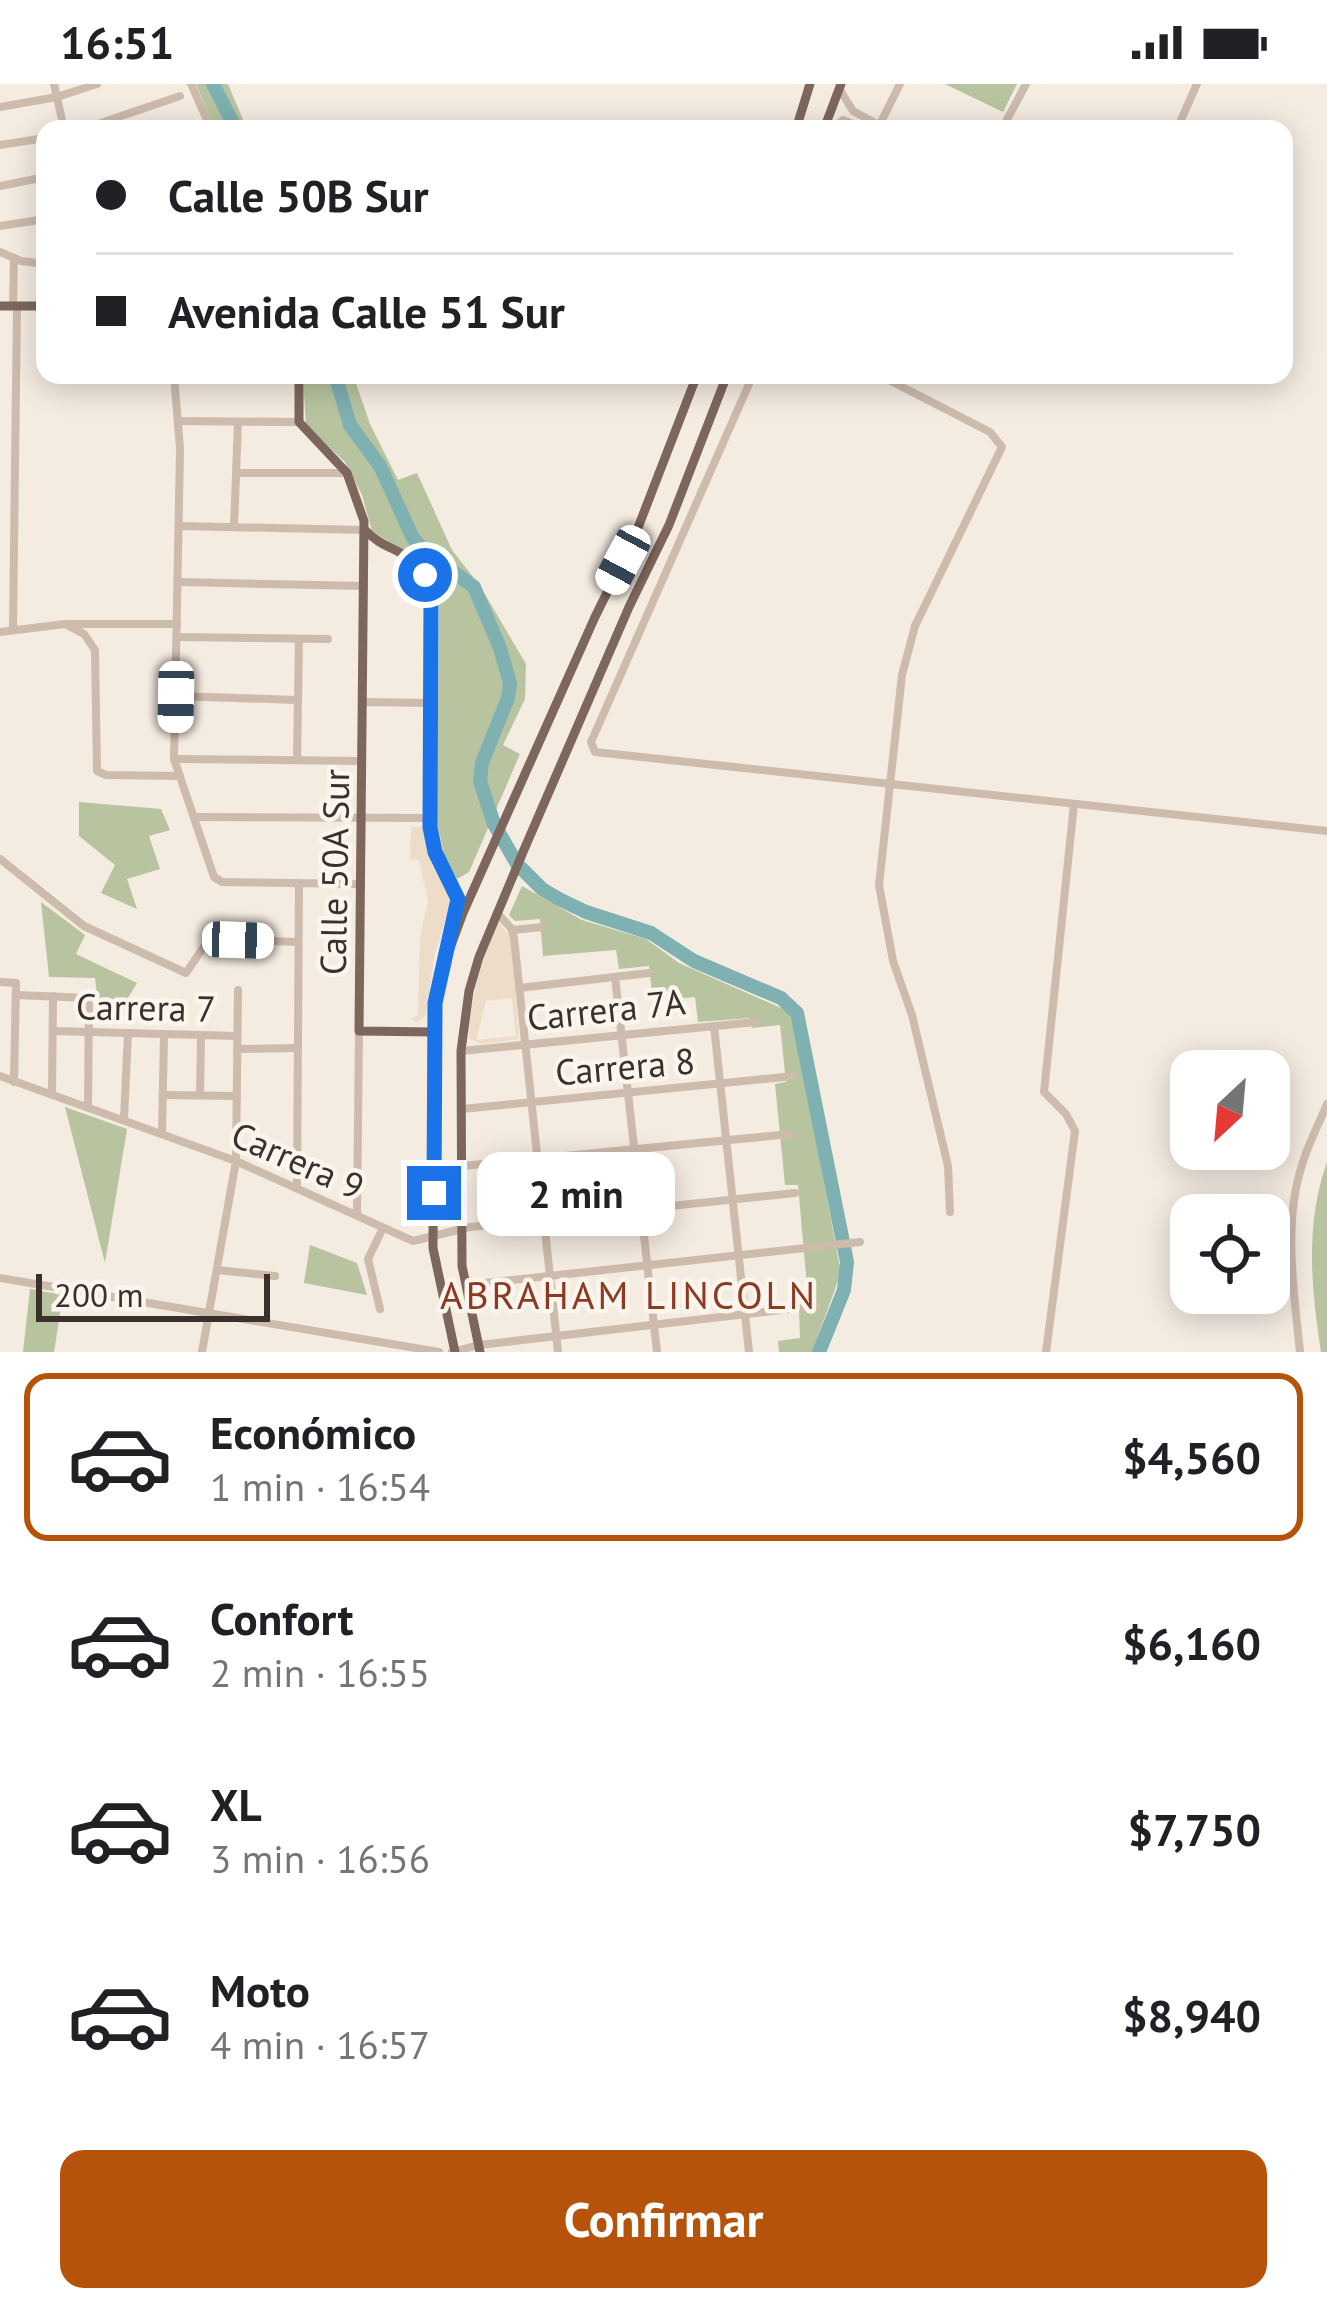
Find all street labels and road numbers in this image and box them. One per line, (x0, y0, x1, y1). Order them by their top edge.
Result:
street label: Calle 50A Sur (309, 769, 359, 975)
street label: Carrera 7A (525, 977, 687, 1041)
street label: Carrera 7 (76, 982, 216, 1032)
street label: Carrera 8 (553, 1036, 697, 1096)
street label: Carrera 9 (225, 1110, 371, 1210)

